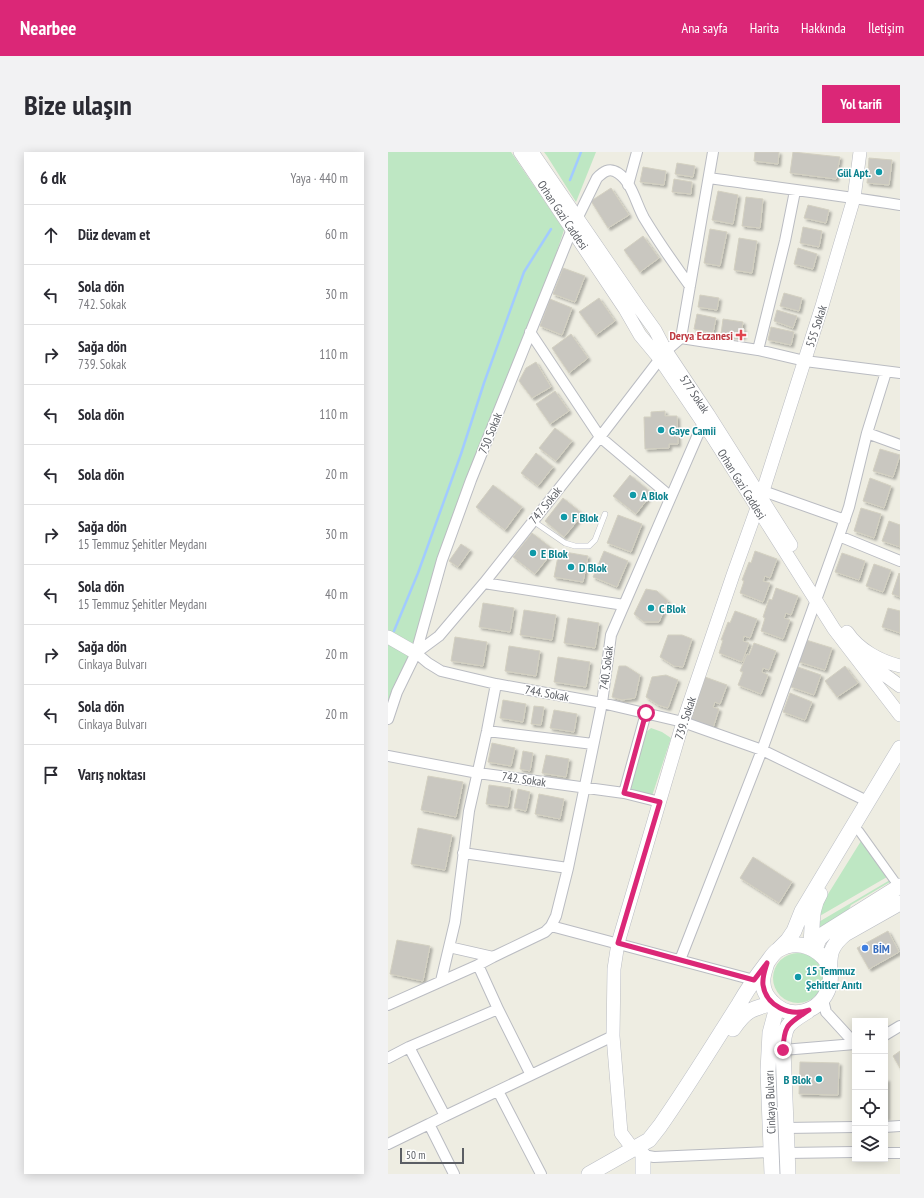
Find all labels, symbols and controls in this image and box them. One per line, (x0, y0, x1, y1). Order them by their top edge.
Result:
text: Nearbee (20, 16, 77, 40)
text: Ana sayfa (682, 19, 728, 37)
text: Harita (750, 19, 779, 37)
text: Hakkında (801, 19, 846, 37)
text: İletişim (868, 19, 904, 37)
button: Yol tarifi (822, 85, 900, 123)
text: Bize ulaşın (24, 86, 132, 123)
place label: Gül Apt. (837, 165, 871, 180)
text: 6 dk (40, 167, 66, 189)
marker: Gül Apt. (874, 167, 884, 177)
text: Yaya · 440 m (291, 170, 348, 187)
street label: Orhan Gazi Caddesi (534, 178, 592, 252)
icon: ahead (40, 224, 62, 246)
text: Düz devam et (78, 225, 150, 244)
text: 60 m (325, 226, 348, 243)
text: Sola dön (78, 277, 124, 296)
icon: left (40, 284, 62, 306)
text: 30 m (325, 286, 348, 303)
text: 742. Sokak (78, 296, 126, 313)
street label: 555 Sokak (802, 303, 830, 349)
place label: Derya Eczanesi (669, 328, 733, 343)
marker: Derya Eczanesi (736, 330, 746, 340)
text: Sağa dön (78, 337, 127, 356)
icon: right (40, 344, 62, 366)
text: 110 m (319, 346, 348, 363)
text: 739. Sokak (78, 356, 126, 373)
street label: 577 Sokak (677, 372, 713, 416)
icon: left (40, 404, 62, 426)
text: Sola dön (78, 405, 124, 424)
text: 110 m (319, 406, 348, 423)
street label: 750 Sokak (475, 410, 505, 456)
place label: Gaye Camii (669, 423, 716, 438)
marker: Gaye Camii (656, 425, 666, 435)
street label: Orhan Gazi Caddesi (714, 446, 770, 522)
icon: left (40, 464, 62, 486)
text: Sola dön (78, 465, 124, 484)
text: 20 m (325, 466, 348, 483)
street label: 747. Sokak (525, 483, 565, 527)
place label: A Blok (640, 488, 668, 503)
marker: A Blok (628, 490, 638, 500)
place label: F Blok (572, 510, 599, 525)
marker: F Blok (559, 512, 569, 522)
text: Sağa dön (78, 517, 127, 536)
icon: right (40, 524, 62, 546)
text: 30 m (325, 526, 348, 543)
text: 15 Temmuz Şehitler Meydanı (78, 536, 207, 553)
place label: E Blok (541, 546, 568, 561)
marker: E Blok (528, 548, 538, 558)
place label: D Blok (579, 560, 607, 575)
marker: D Blok (566, 562, 576, 572)
text: Sola dön (78, 577, 124, 596)
icon: left (40, 584, 62, 606)
text: 40 m (325, 586, 348, 603)
text: 15 Temmuz Şehitler Meydanı (78, 596, 207, 613)
place label: C Blok (659, 601, 686, 616)
marker: C Blok (646, 603, 656, 613)
text: Sağa dön (78, 637, 127, 656)
icon: right (40, 644, 62, 666)
street label: 740. Sokak (596, 645, 616, 691)
text: 20 m (325, 646, 348, 663)
text: Cinkaya Bulvarı (78, 656, 147, 673)
street label: 744. Sokak (524, 682, 571, 704)
street label: 739. Sokak (671, 694, 699, 741)
text: Sola dön (78, 697, 124, 716)
icon: left (40, 704, 62, 726)
route start (637, 704, 655, 722)
text: 20 m (325, 706, 348, 723)
text: Cinkaya Bulvarı (78, 716, 147, 733)
icon: arrive (40, 764, 62, 786)
text: Varış noktası (78, 765, 146, 784)
street label: 742. Sokak (501, 768, 547, 790)
place label: BİM (873, 941, 890, 956)
marker: BİM (860, 943, 870, 953)
place label: 15 Temmuz Şehitler Anıtı (806, 963, 862, 992)
marker: 15 Temmuz Şehitler Anıtı (793, 972, 803, 982)
map controls (852, 1018, 888, 1162)
button: + (852, 1018, 888, 1054)
route end (774, 1041, 792, 1059)
button: − (852, 1054, 888, 1090)
street label: Cinkaya Bulvarı (761, 1070, 779, 1134)
place label: B Blok (784, 1072, 811, 1087)
marker: B Blok (814, 1074, 824, 1084)
button: locate (852, 1090, 888, 1126)
button: layers (852, 1126, 888, 1162)
scale bar (400, 1146, 464, 1165)
text: 50 m (406, 1148, 425, 1162)

